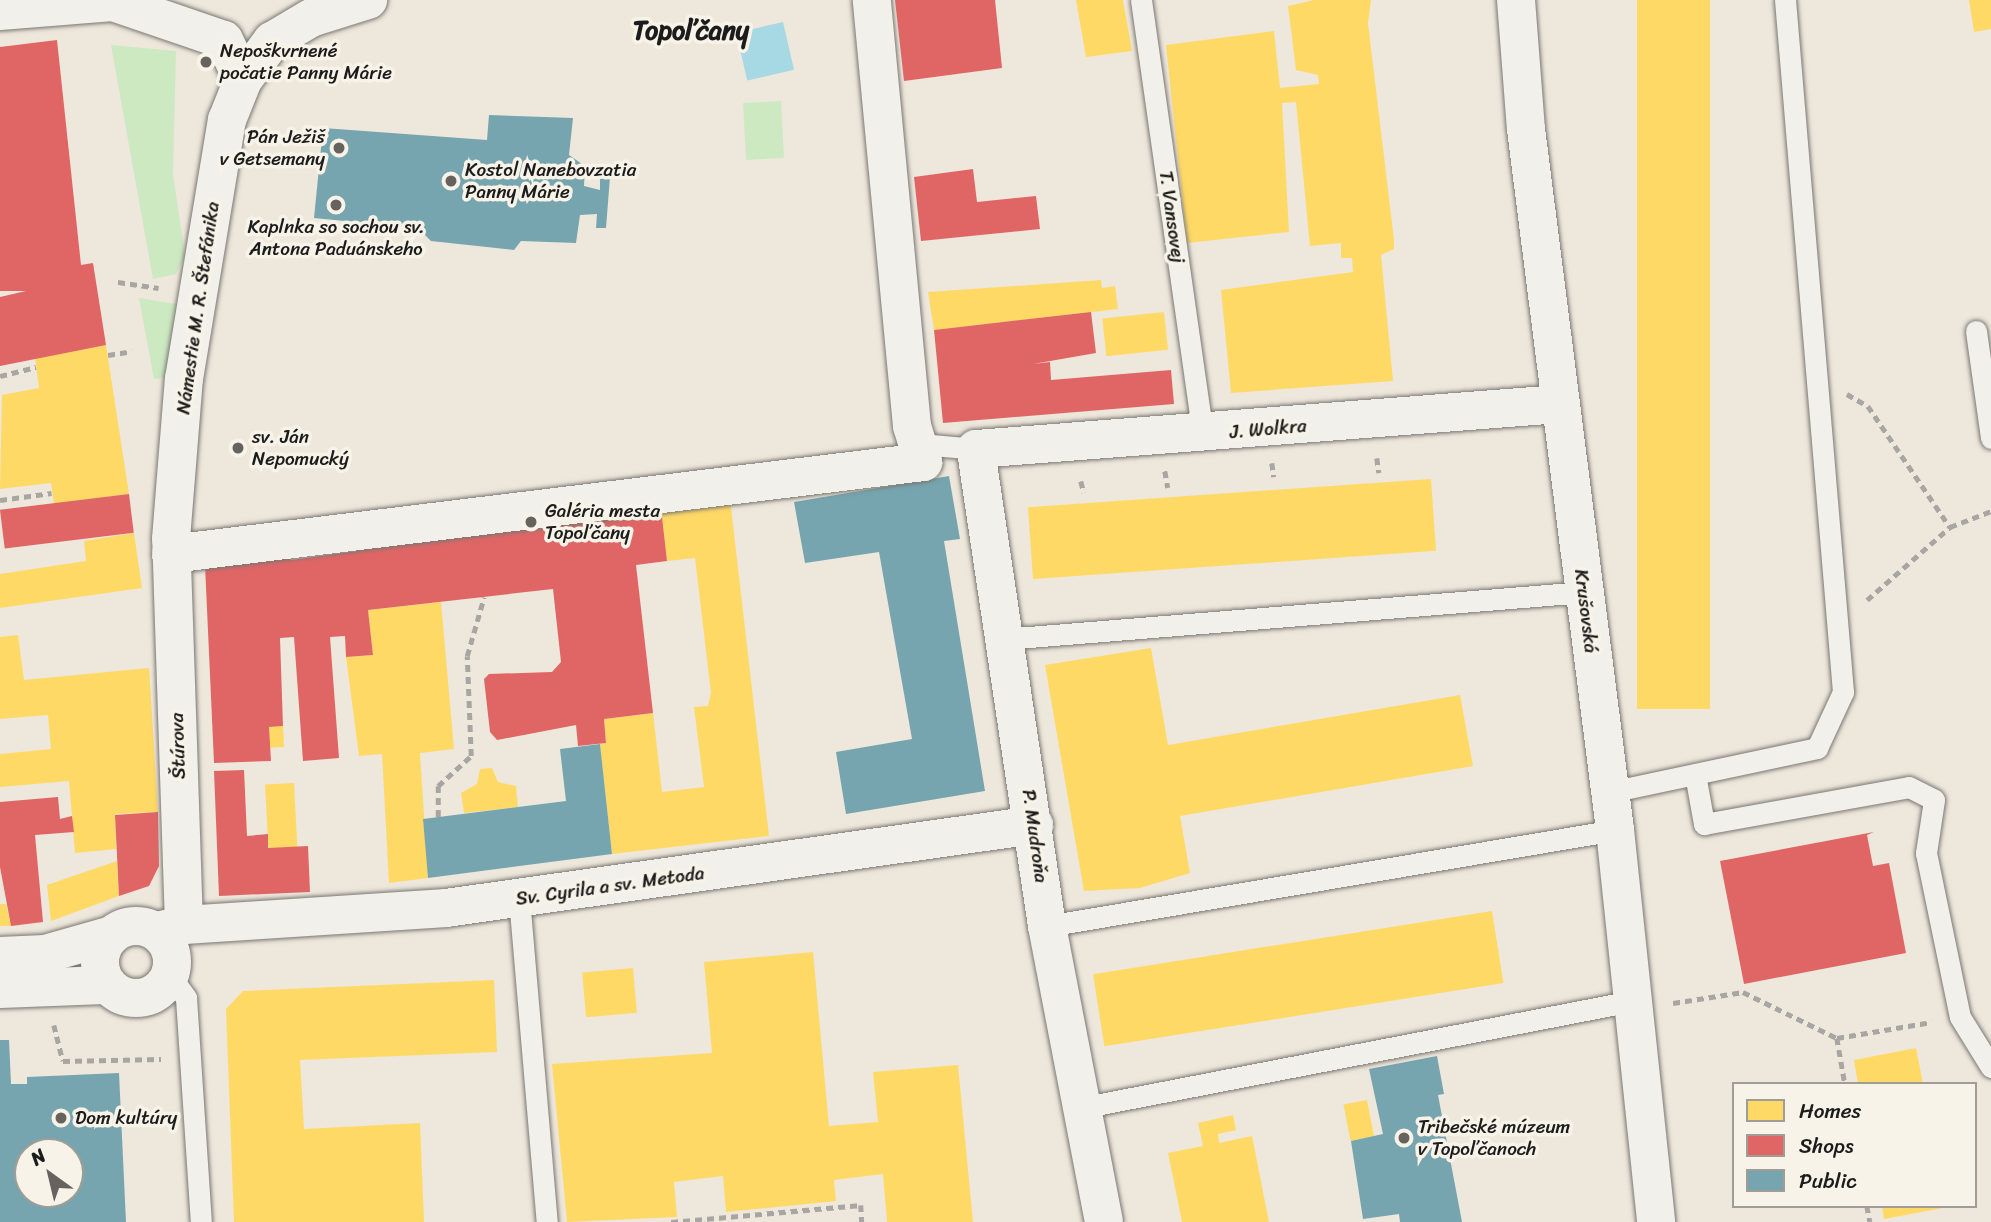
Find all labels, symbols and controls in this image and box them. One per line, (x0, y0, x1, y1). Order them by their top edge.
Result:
district label: Topoľčany (633, 15, 749, 47)
place label: Nepoškvrnené počatie Panny Márie (220, 40, 391, 84)
marker: Nepoškvrnené počatie Panny Márie (198, 54, 214, 70)
place label: Pán Ježiš v Getsemany (219, 126, 325, 170)
marker: Pán Ježiš v Getsemany (331, 140, 347, 156)
place label: Kostol Nanebovzatia Panny Márie (465, 159, 636, 203)
street label: T. Vansovej (1154, 170, 1190, 264)
marker: Kostol Nanebovzatia Panny Márie (443, 173, 459, 189)
marker: Kaplnka so sochou sv. Antona Paduánskeho (328, 197, 344, 213)
street label: Námestie M. R. Štefánika (172, 200, 224, 416)
place label: Kaplnka so sochou sv. Antona Paduánskeho (246, 216, 426, 260)
street label: J. Wolkra (1229, 414, 1307, 444)
place label: sv. Ján Nepomucký (252, 426, 349, 470)
marker: sv. Ján Nepomucký (230, 440, 246, 456)
place label: Galéria mesta Topoľčany (545, 500, 659, 544)
marker: Galéria mesta Topoľčany (523, 514, 539, 530)
street label: Krušovská (1570, 568, 1602, 654)
street label: Štúrova (165, 713, 191, 779)
street label: P. Mudroňa (1017, 788, 1053, 884)
street label: Sv. Cyrila a sv. Metoda (514, 861, 706, 911)
legend (1732, 1082, 1977, 1208)
text: Homes (1799, 1092, 1861, 1130)
place label: Dom kultúry (75, 1107, 177, 1129)
marker: Dom kultúry (53, 1110, 69, 1126)
place label: Tribečské múzeum v Topoľčanoch (1418, 1116, 1570, 1160)
text: Shops (1799, 1127, 1854, 1165)
marker: Tribečské múzeum v Topoľčanoch (1396, 1130, 1412, 1146)
north arrow (14, 1138, 84, 1208)
text: N (23, 1139, 53, 1174)
text: Public (1799, 1162, 1857, 1200)

